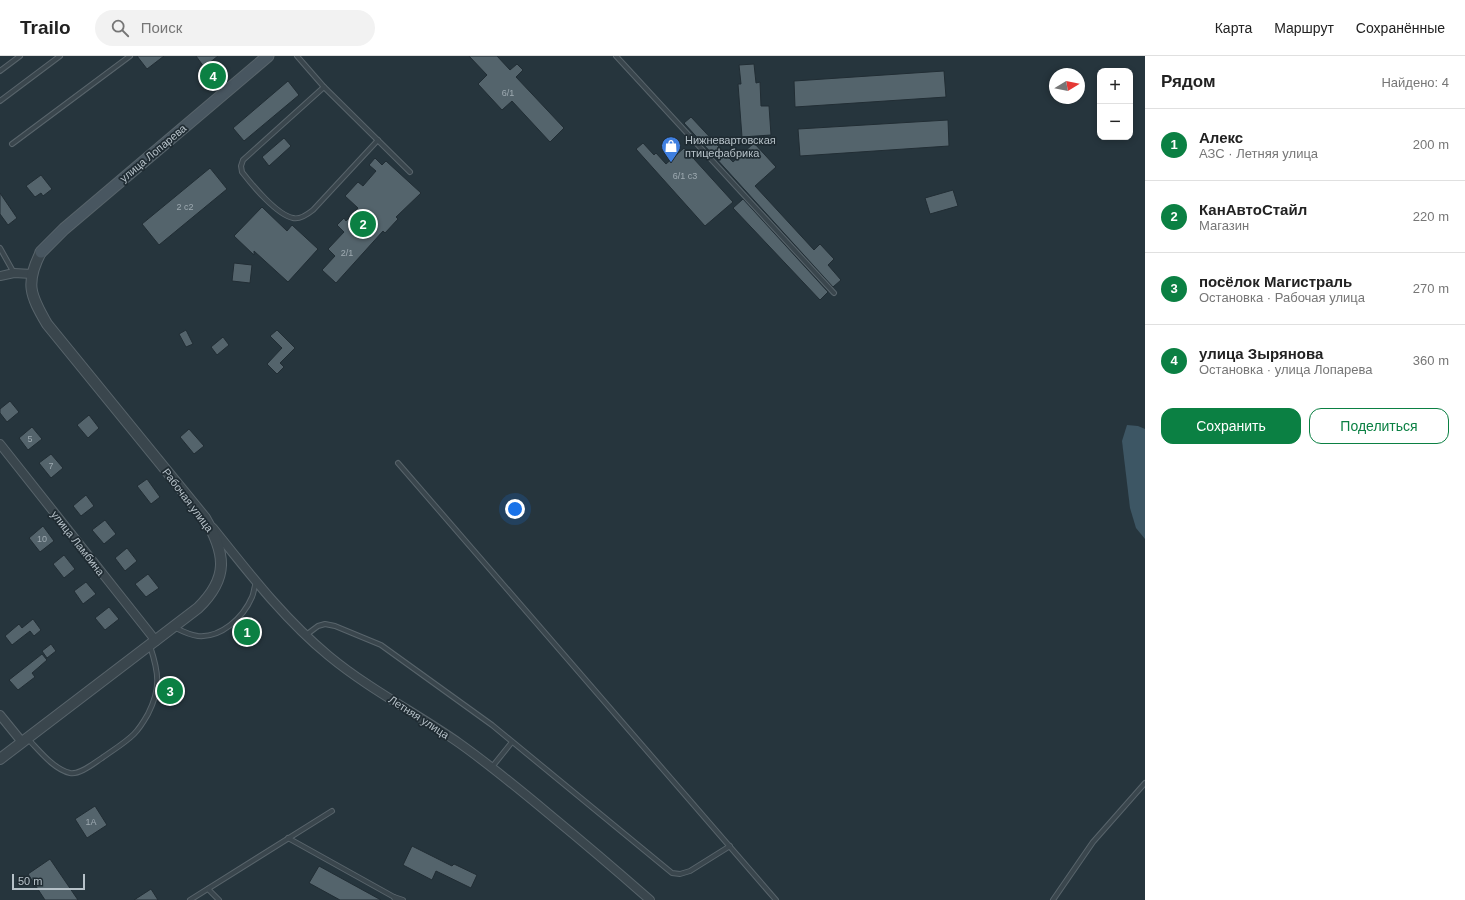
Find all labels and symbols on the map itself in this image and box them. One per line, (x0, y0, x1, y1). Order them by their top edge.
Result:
pin: 4 (200, 61, 226, 91)
north arrow (1049, 68, 1085, 104)
house number: 6/1 (502, 88, 514, 98)
street label: улица Лопарева (117, 121, 189, 184)
place label: Нижневартовская птицефабрика (685, 134, 776, 159)
shop icon: Нижневартовская птицефабрика (660, 135, 682, 163)
house number: 6/1 с3 (673, 171, 697, 181)
house number: 2 с2 (176, 202, 194, 212)
pin: 2 (350, 209, 376, 239)
house number: 2/1 (341, 248, 353, 258)
house number: 5 (27, 434, 33, 444)
house number: 7 (48, 461, 54, 471)
street label: Рабочая улица (160, 466, 216, 535)
your location (505, 499, 525, 519)
street label: улица Ламбина (49, 508, 107, 578)
house number: 10 (37, 534, 47, 544)
pin: 1 (234, 617, 260, 647)
pin: 3 (157, 676, 183, 706)
street label: Летняя улица (387, 693, 452, 741)
house number: 1А (85, 817, 97, 827)
scale bar (12, 872, 85, 891)

